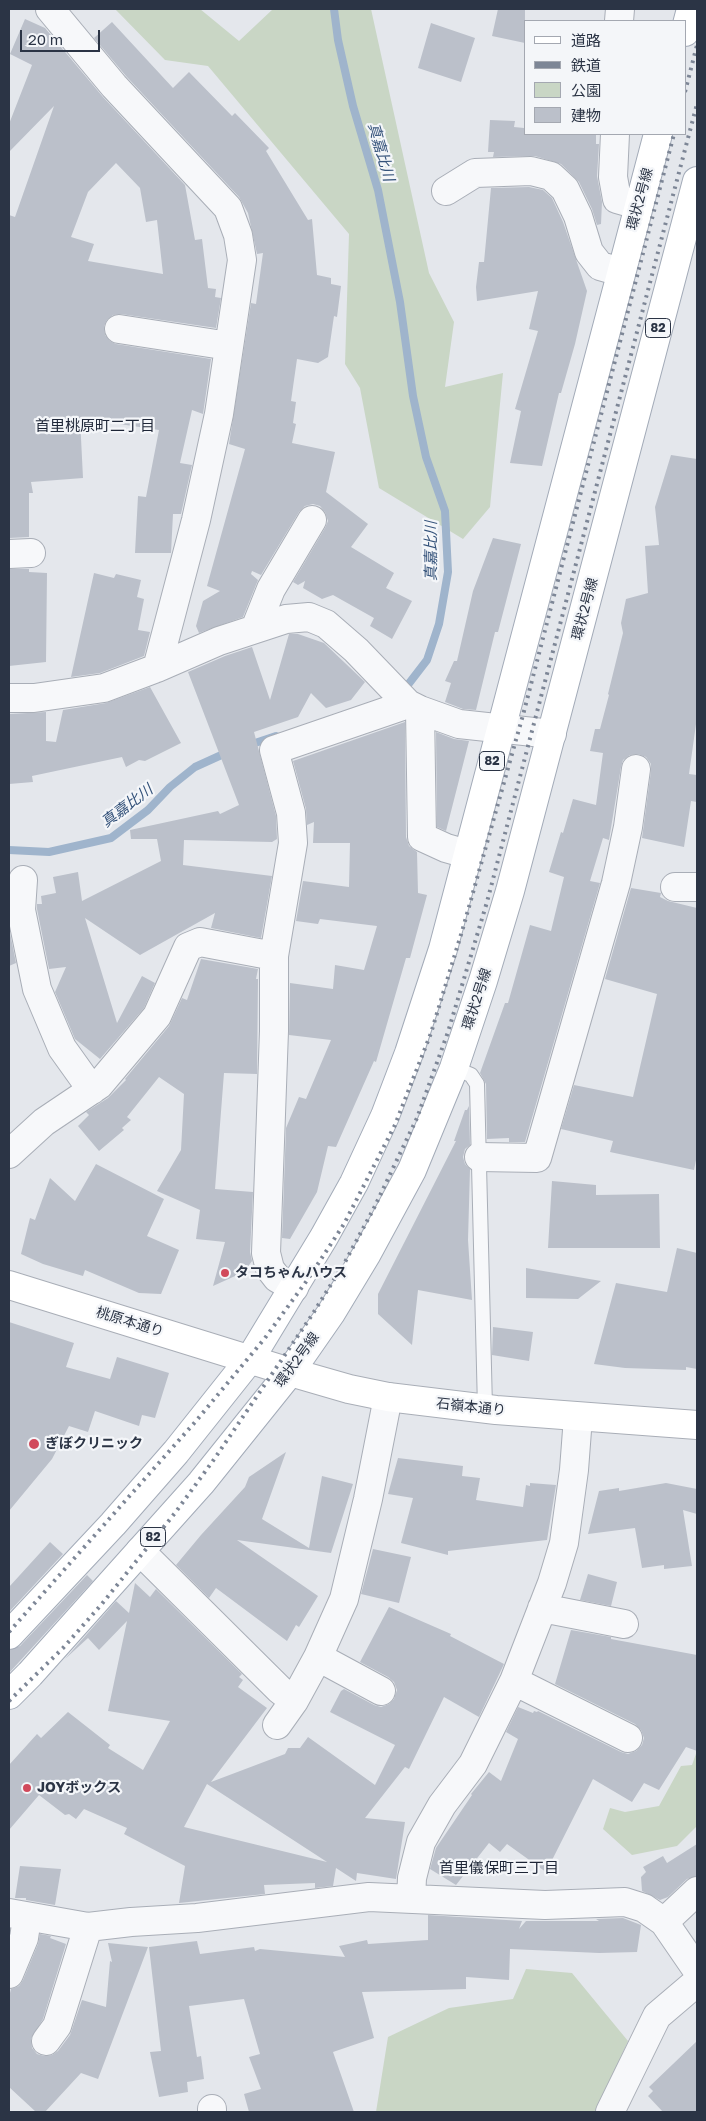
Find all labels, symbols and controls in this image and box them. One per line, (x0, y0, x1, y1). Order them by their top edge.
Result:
scale bar (22, 20, 102, 52)
legend (524, 20, 686, 135)
text: 20 m (28, 30, 63, 48)
text: 道路 (571, 31, 601, 49)
text: 鉄道 (571, 56, 601, 74)
text: 公園 (571, 81, 601, 99)
text: 建物 (571, 106, 601, 124)
water label: 真嘉比川 (364, 121, 398, 183)
street label: 環状2号線 (624, 166, 656, 232)
road number: 82 (646, 318, 670, 338)
district label: 首里桃原町二丁目 (35, 417, 155, 435)
water label: 真嘉比川 (422, 521, 440, 581)
street label: 環状2号線 (569, 576, 601, 642)
road number: 82 (480, 751, 504, 770)
water label: 真嘉比川 (98, 781, 156, 831)
street label: 環状2号線 (459, 966, 495, 1032)
place label: タコちゃんハウス (235, 1265, 347, 1281)
marker: タコちゃんハウス (219, 1267, 231, 1279)
street label: 桃原本通り (94, 1304, 166, 1340)
street label: 環状2号線 (271, 1329, 323, 1391)
street label: 石嶺本通り (435, 1395, 507, 1419)
place label: ぎぼクリニック (45, 1436, 143, 1452)
marker: ぎぼクリニック (27, 1437, 41, 1451)
road number: 82 (140, 1528, 166, 1546)
place label: JOYボックス (37, 1780, 121, 1796)
marker: JOYボックス (21, 1782, 33, 1794)
district label: 首里儀保町三丁目 (439, 1859, 559, 1877)

